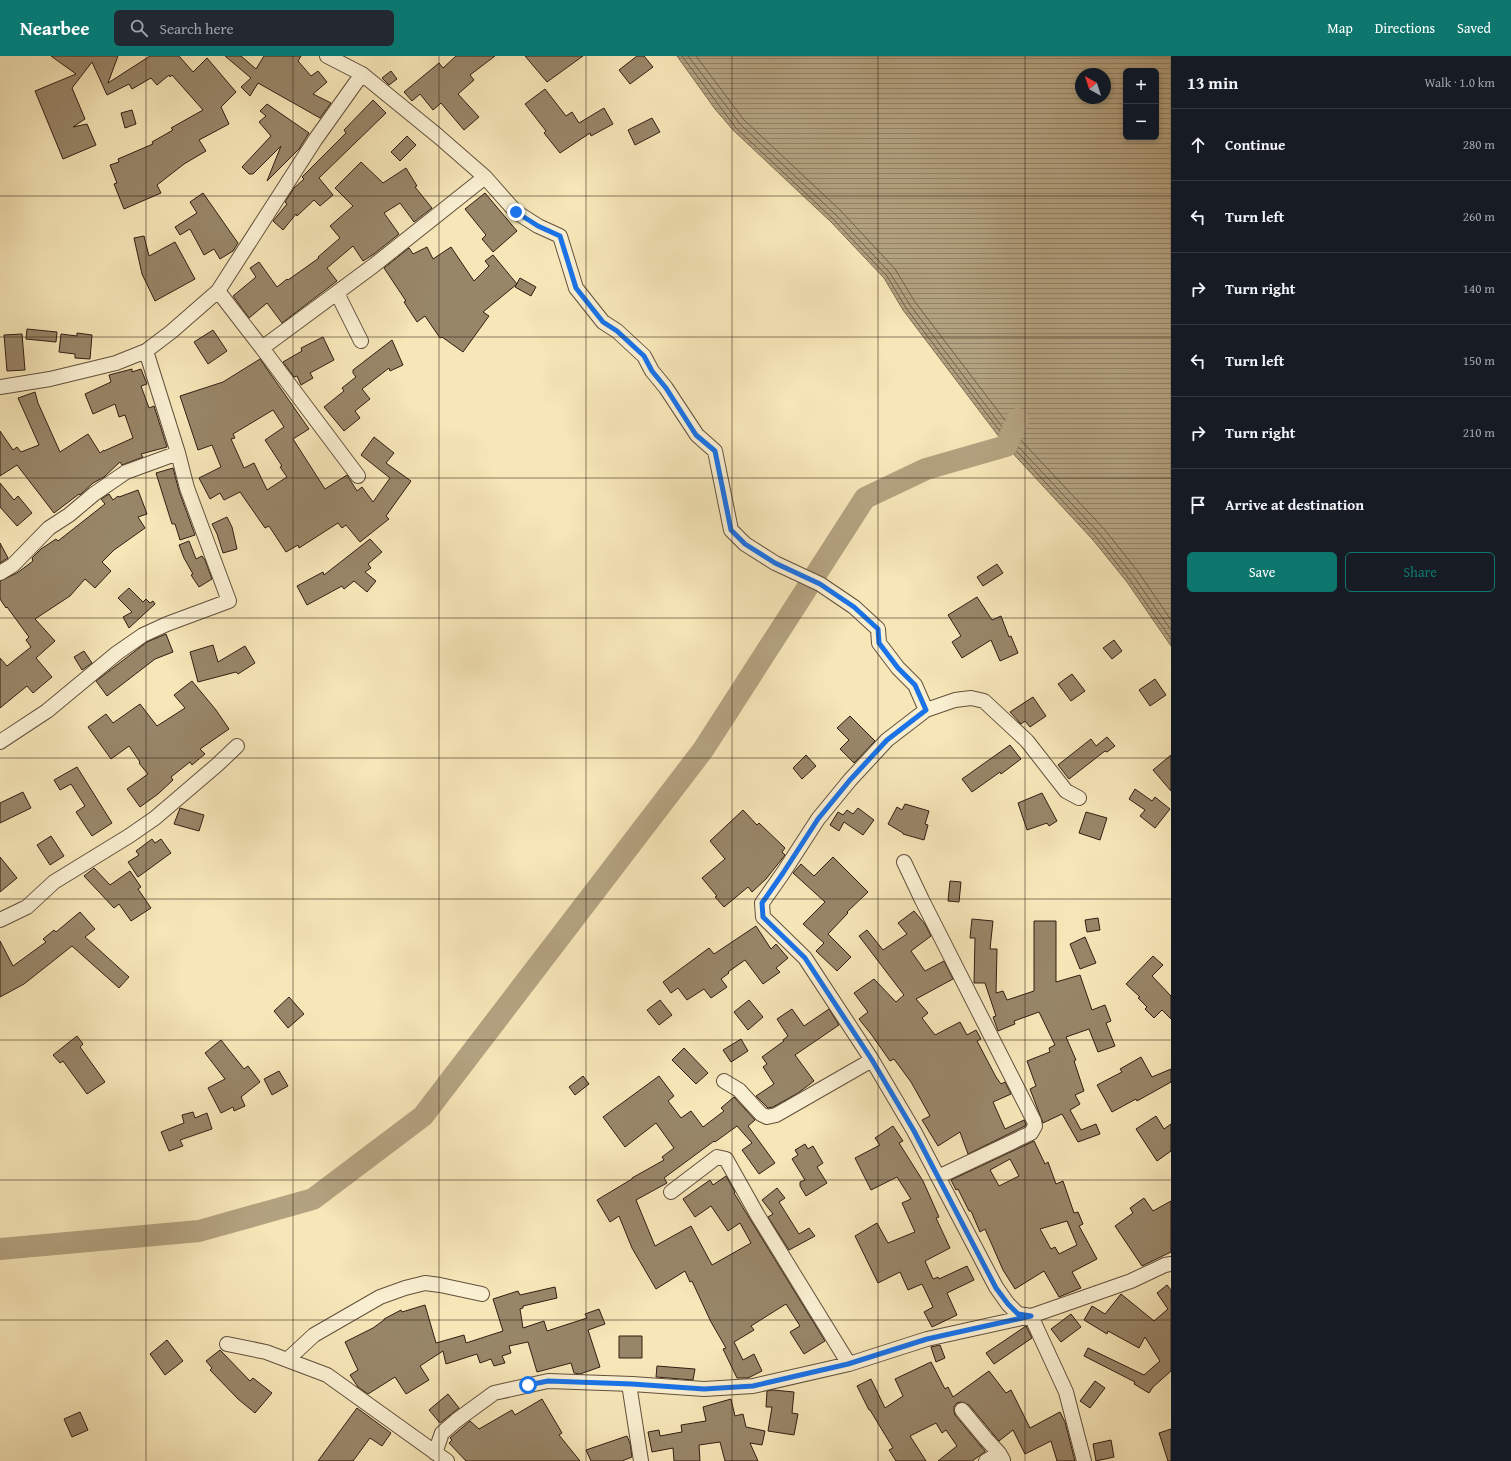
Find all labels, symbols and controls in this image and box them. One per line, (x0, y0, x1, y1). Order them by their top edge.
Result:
search box (114, 10, 394, 46)
text: Nearbee (20, 14, 90, 42)
icon: search (128, 17, 150, 39)
text: Search here (160, 18, 234, 39)
text: Map (1327, 18, 1353, 38)
text: Directions (1375, 18, 1435, 38)
text: Saved (1457, 18, 1491, 38)
north arrow (1075, 68, 1111, 104)
map controls (1123, 68, 1159, 140)
button: + (1123, 68, 1159, 104)
text: 13 min (1187, 70, 1238, 95)
text: Walk · 1.0 km (1424, 73, 1495, 92)
button: − (1123, 104, 1159, 140)
icon: ahead (1187, 134, 1209, 156)
text: Continue (1225, 134, 1286, 155)
text: 280 m (1463, 135, 1495, 154)
route end (507, 203, 525, 221)
icon: left (1187, 206, 1209, 228)
text: Turn left (1225, 206, 1284, 227)
text: 260 m (1463, 207, 1495, 226)
icon: right (1187, 278, 1209, 300)
text: Turn right (1225, 278, 1296, 299)
text: 140 m (1463, 279, 1495, 298)
icon: left (1187, 350, 1209, 372)
text: Turn left (1225, 350, 1284, 371)
text: 150 m (1463, 351, 1495, 370)
icon: right (1187, 422, 1209, 444)
text: Turn right (1225, 422, 1296, 443)
text: 210 m (1463, 423, 1495, 442)
icon: arrive (1187, 494, 1209, 516)
text: Arrive at destination (1225, 494, 1364, 515)
button: Save (1187, 552, 1337, 592)
button: Share (1345, 552, 1495, 592)
route start (519, 1376, 537, 1394)

